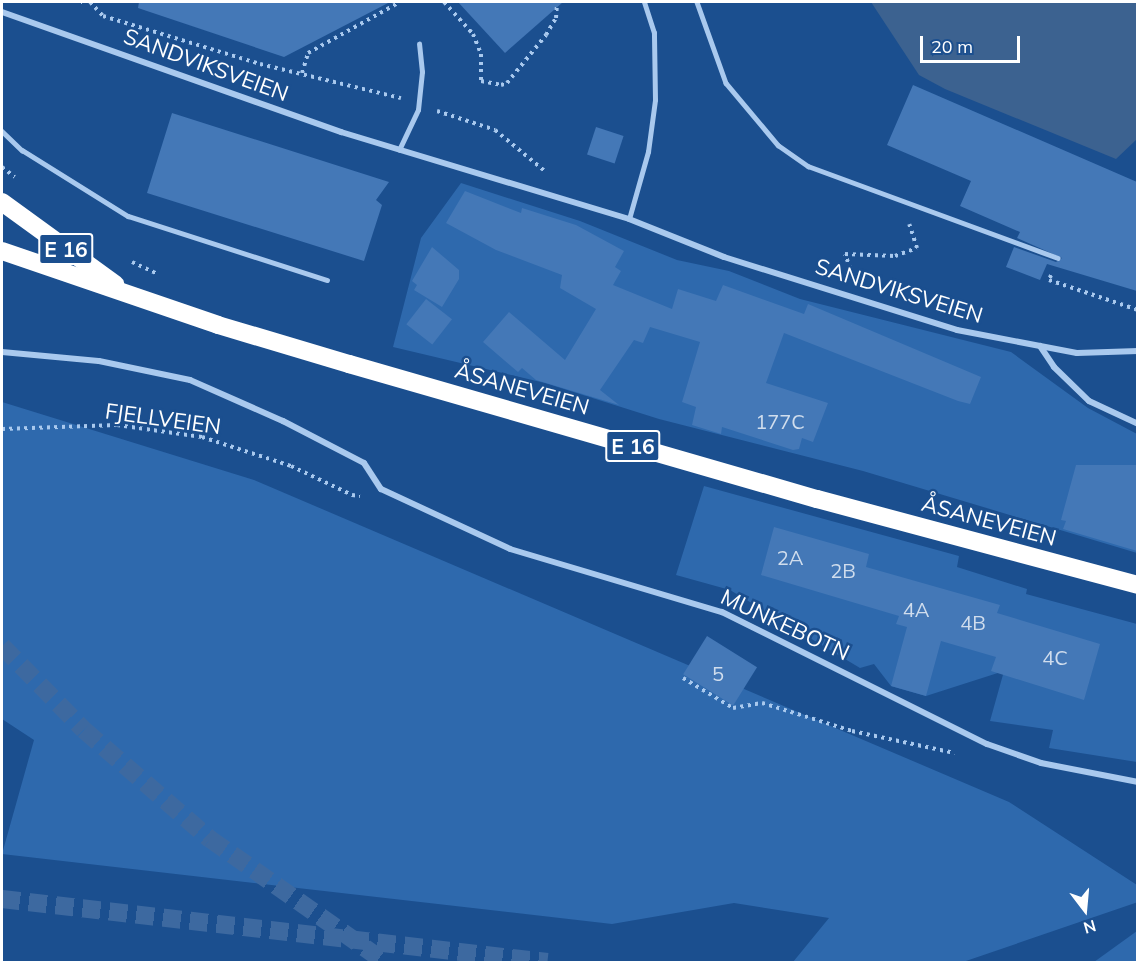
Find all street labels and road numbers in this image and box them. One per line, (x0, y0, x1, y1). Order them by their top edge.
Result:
street label: SANDVIKSVEIEN (120, 23, 292, 107)
road number: E 16 (38, 231, 94, 267)
street label: SANDVIKSVEIEN (812, 253, 986, 329)
street label: ÅSANEVEIEN (452, 357, 592, 421)
street label: FJELLVEIEN (103, 398, 223, 440)
road number: E 16 (604, 428, 662, 464)
street label: ÅSANEVEIEN (919, 490, 1059, 552)
street label: MUNKEBOTN (716, 584, 854, 666)

